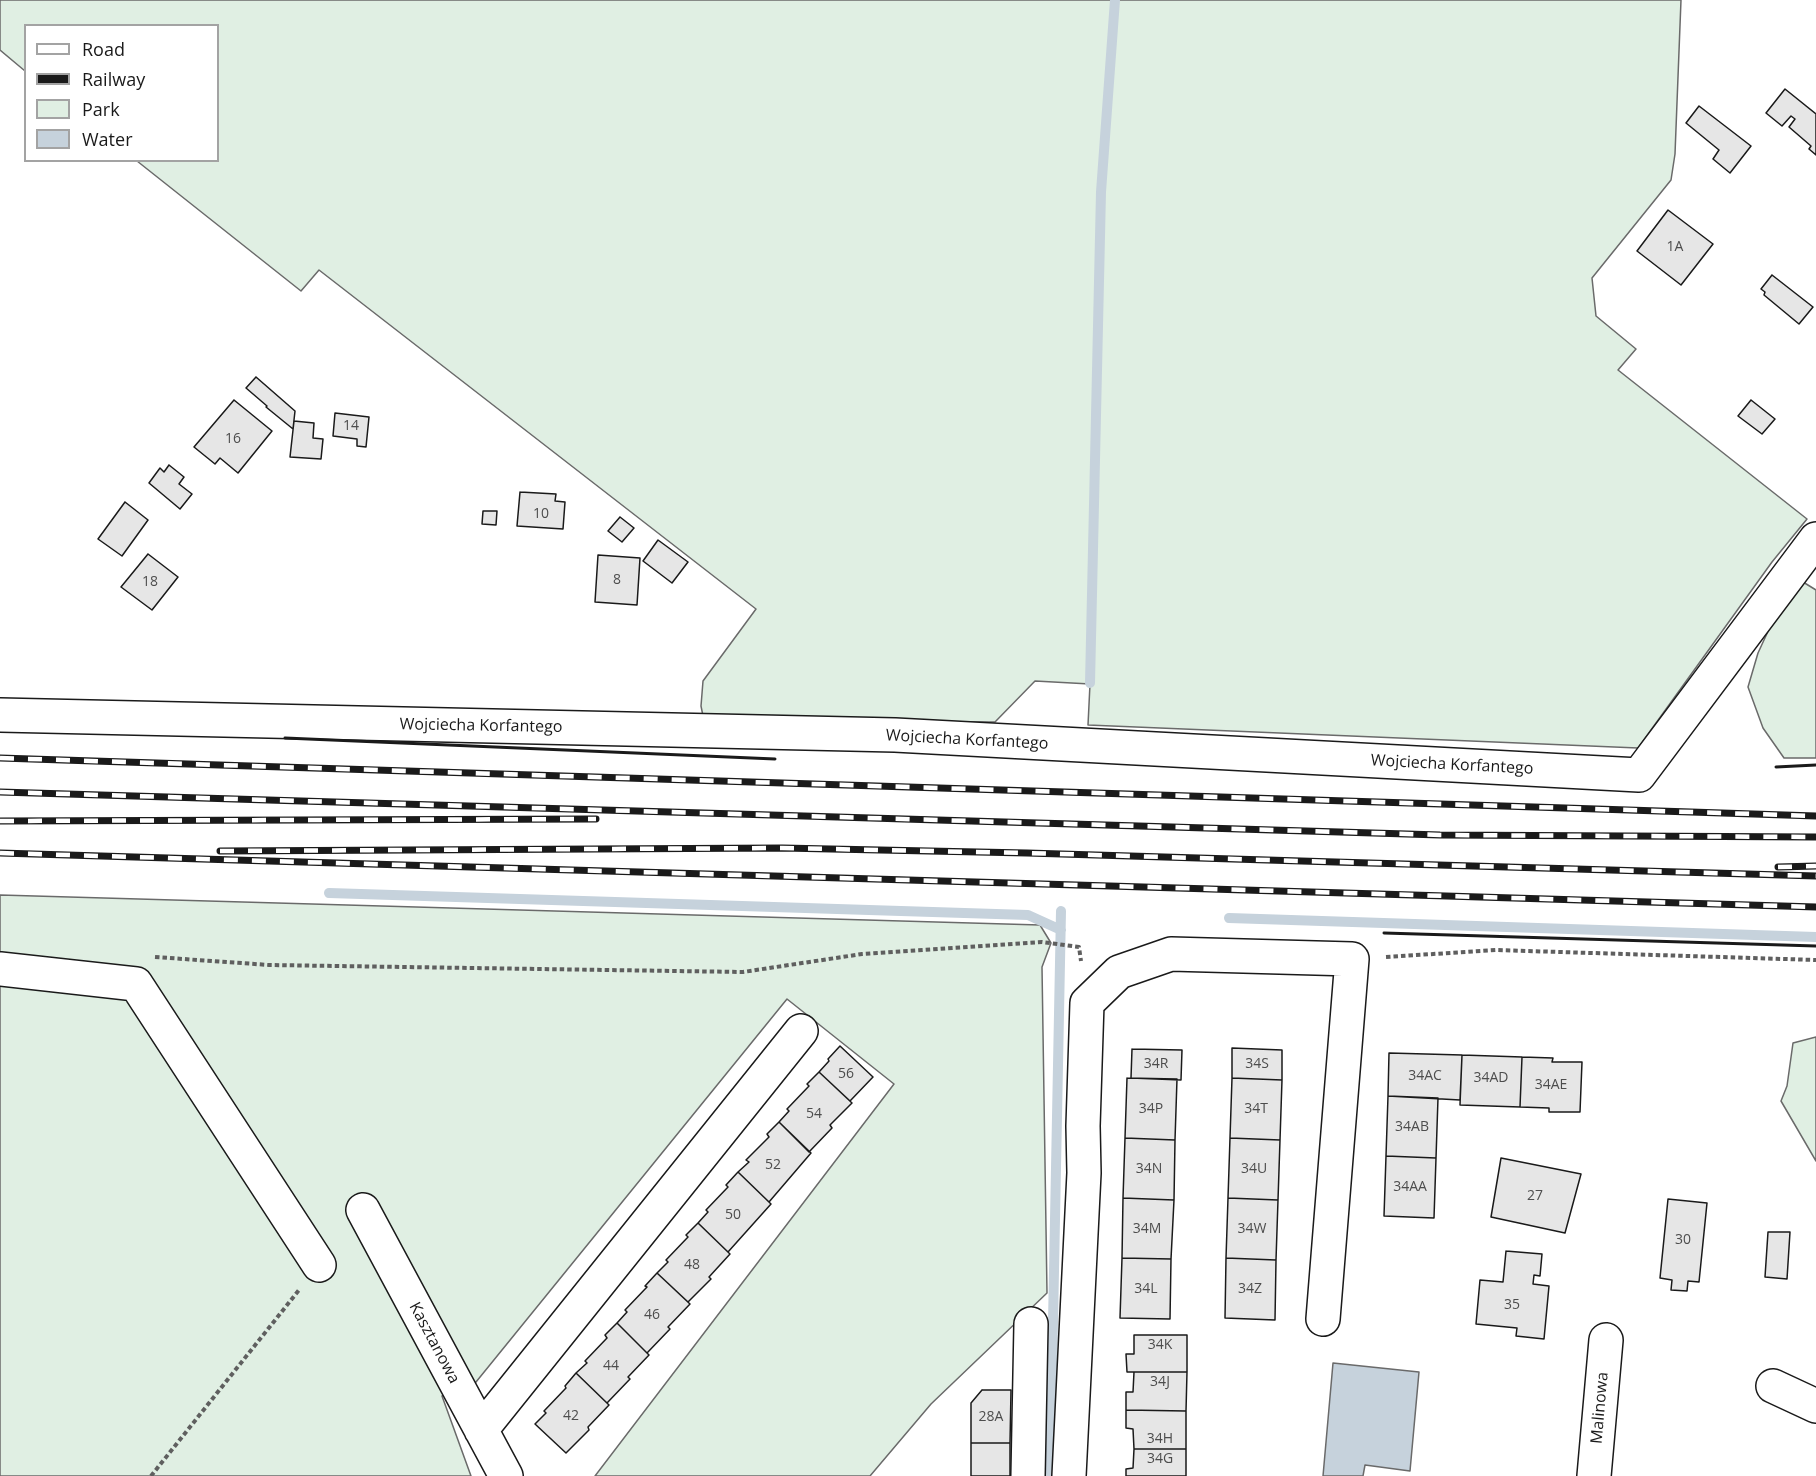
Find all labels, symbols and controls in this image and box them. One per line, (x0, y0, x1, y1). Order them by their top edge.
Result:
legend (24, 24, 219, 162)
text: Road (82, 37, 125, 61)
text: Railway (82, 67, 145, 91)
text: Park (82, 97, 120, 121)
text: Water (82, 127, 133, 151)
house number: 1A (1667, 239, 1683, 255)
house number: 14 (343, 418, 359, 434)
house number: 16 (225, 431, 241, 447)
house number: 10 (533, 506, 549, 522)
house number: 8 (613, 572, 621, 588)
house number: 18 (142, 574, 158, 590)
street label: Wojciecha Korfantego (399, 715, 563, 737)
street label: Wojciecha Korfantego (885, 726, 1049, 754)
street label: Wojciecha Korfantego (1370, 751, 1534, 779)
house number: 34R (1144, 1056, 1168, 1072)
house number: 34S (1245, 1056, 1269, 1072)
house number: 56 (838, 1066, 854, 1082)
house number: 34AC (1408, 1068, 1442, 1084)
house number: 34AD (1473, 1070, 1509, 1086)
house number: 34AE (1535, 1077, 1567, 1093)
house number: 34P (1139, 1101, 1163, 1117)
house number: 34T (1244, 1101, 1268, 1117)
house number: 54 (806, 1106, 822, 1122)
house number: 34AB (1395, 1119, 1429, 1135)
house number: 52 (765, 1157, 781, 1173)
house number: 34N (1136, 1161, 1162, 1177)
house number: 34U (1241, 1161, 1267, 1177)
house number: 34AA (1393, 1179, 1427, 1195)
house number: 27 (1527, 1188, 1543, 1204)
house number: 50 (725, 1207, 741, 1223)
house number: 34M (1133, 1221, 1161, 1237)
house number: 34W (1238, 1221, 1266, 1237)
house number: 30 (1675, 1232, 1691, 1248)
house number: 48 (684, 1257, 700, 1273)
house number: 34L (1134, 1281, 1158, 1297)
house number: 34Z (1238, 1281, 1262, 1297)
house number: 35 (1504, 1297, 1520, 1313)
street label: Kasztanowa (405, 1299, 463, 1387)
house number: 46 (644, 1307, 660, 1323)
house number: 34K (1148, 1337, 1172, 1353)
house number: 44 (603, 1358, 619, 1374)
street label: Malinowa (1587, 1371, 1613, 1445)
house number: 34J (1150, 1374, 1170, 1390)
house number: 42 (563, 1408, 579, 1424)
house number: 28A (979, 1409, 1003, 1425)
house number: 34H (1147, 1431, 1173, 1447)
house number: 34G (1147, 1451, 1173, 1467)

